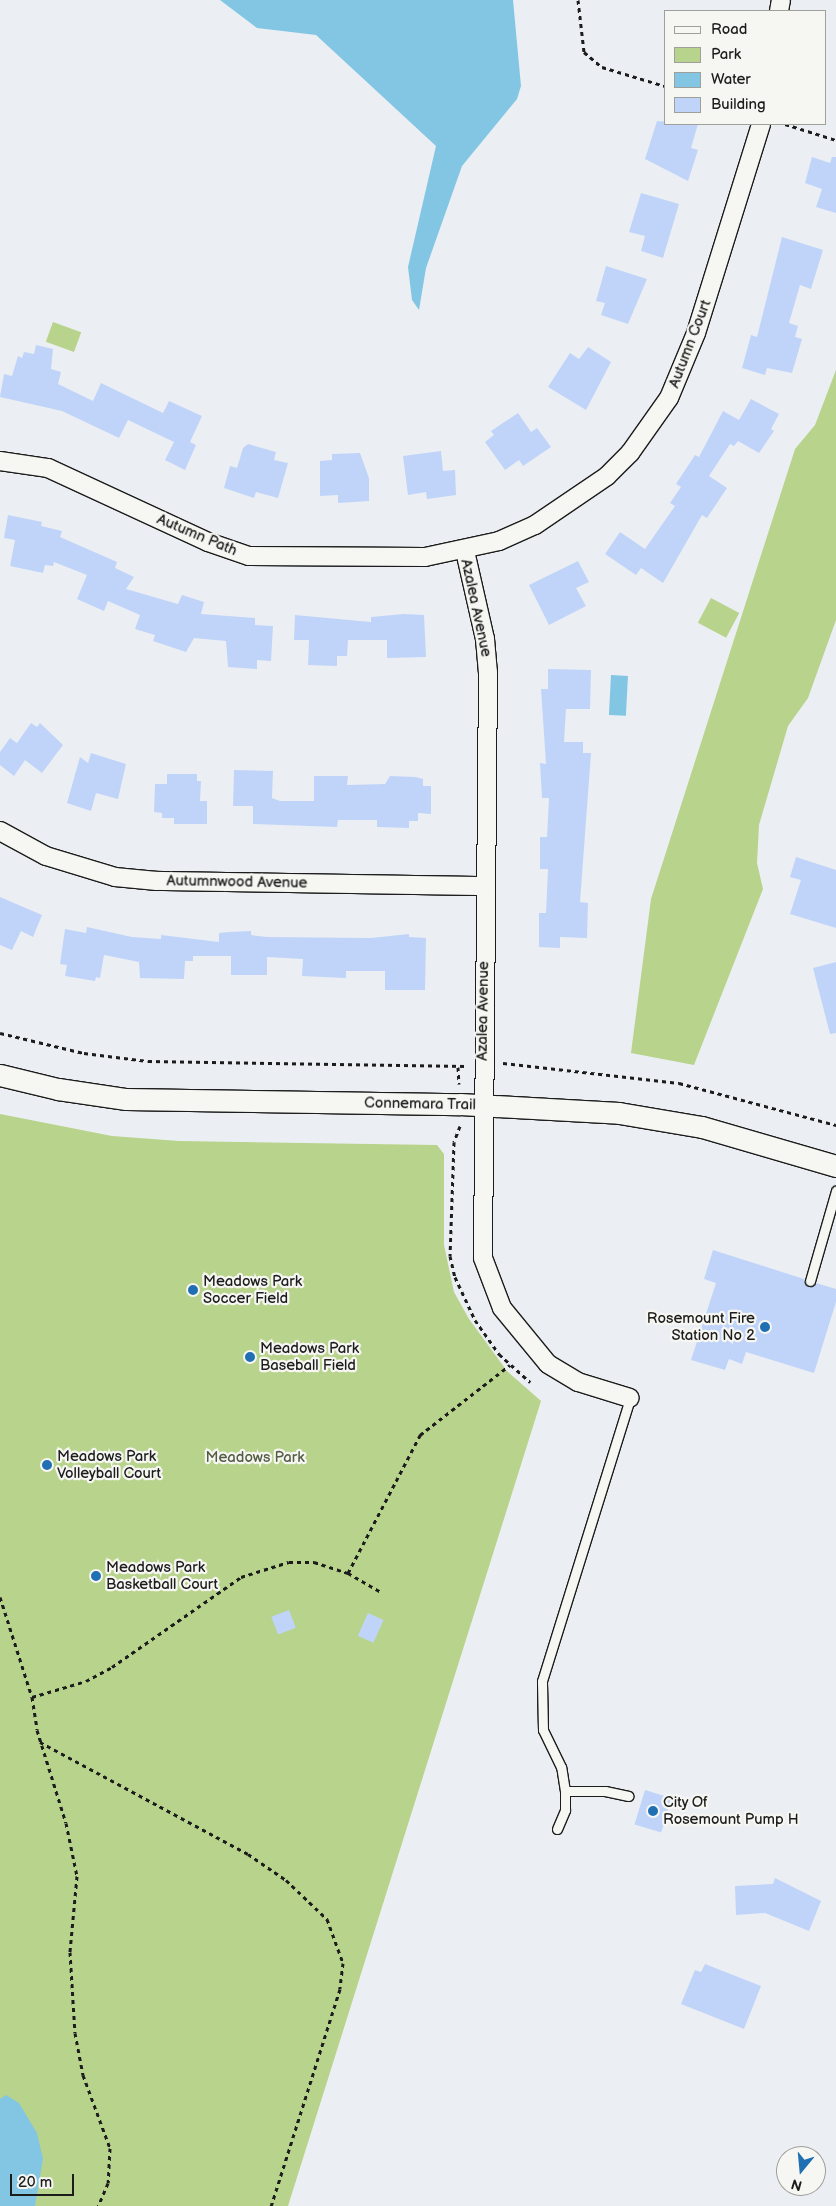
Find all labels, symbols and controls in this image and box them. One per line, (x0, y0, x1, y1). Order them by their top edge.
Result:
legend (664, 10, 826, 125)
text: Road (711, 20, 747, 39)
text: Park (711, 45, 741, 64)
text: Water (711, 70, 751, 89)
text: Building (711, 95, 766, 114)
street label: Autumn Court (665, 297, 715, 391)
street label: Autumn Path (154, 510, 240, 560)
street label: Azalea Avenue (457, 557, 495, 659)
street label: Autumnwood Avenue (166, 872, 308, 892)
street label: Azalea Avenue (473, 961, 493, 1061)
street label: Connemara Trail (364, 1094, 476, 1114)
place label: Meadows Park Soccer Field (203, 1272, 302, 1307)
marker: Meadows Park Soccer Field (187, 1284, 199, 1296)
place label: Rosemount Fire Station No 2 (647, 1309, 755, 1344)
marker: Rosemount Fire Station No 2 (759, 1321, 771, 1333)
place label: Meadows Park Baseball Field (260, 1339, 359, 1374)
marker: Meadows Park Baseball Field (244, 1351, 256, 1363)
place label: Meadows Park Volleyball Court (57, 1447, 161, 1482)
park label: Meadows Park (206, 1449, 304, 1467)
marker: Meadows Park Volleyball Court (41, 1459, 53, 1471)
place label: Meadows Park Basketball Court (106, 1558, 218, 1593)
marker: Meadows Park Basketball Court (90, 1570, 102, 1582)
place label: City Of Rosemount Pump H (663, 1793, 799, 1828)
marker: City Of Rosemount Pump H (647, 1805, 659, 1817)
north arrow (776, 2146, 826, 2196)
scale bar (12, 2164, 76, 2196)
text: 20 m (18, 2173, 52, 2192)
text: N (789, 2175, 804, 2195)

